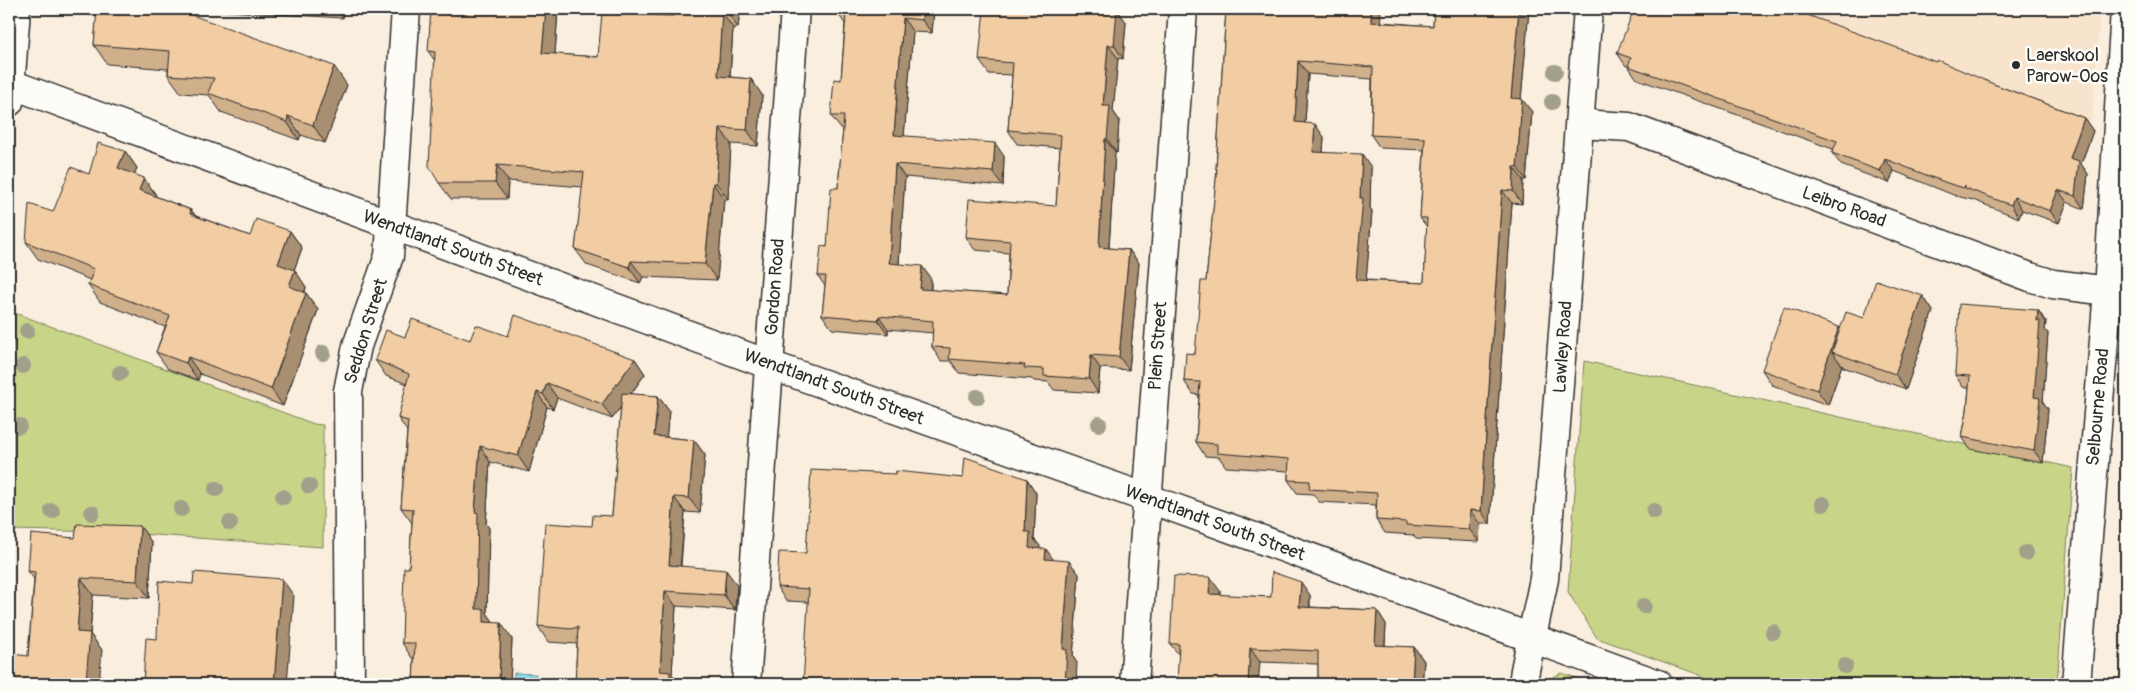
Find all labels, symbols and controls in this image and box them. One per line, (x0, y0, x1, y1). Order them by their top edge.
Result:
place label: Laerskool Parow-Oos (2026, 44, 2108, 88)
marker: Laerskool Parow-Oos (2010, 59, 2022, 71)
street label: Leibro Road (1799, 181, 1889, 233)
street label: Wendtlandt South Street (360, 205, 547, 292)
street label: Gordon Road (760, 238, 790, 336)
street label: Seddon Street (339, 275, 393, 387)
street label: Plein Street (1143, 300, 1173, 391)
street label: Lawley Road (1548, 300, 1578, 394)
street label: Wendtlandt South Street (741, 344, 928, 431)
street label: Selbourne Road (2081, 347, 2115, 467)
street label: Wendtlandt South Street (1122, 480, 1309, 567)

